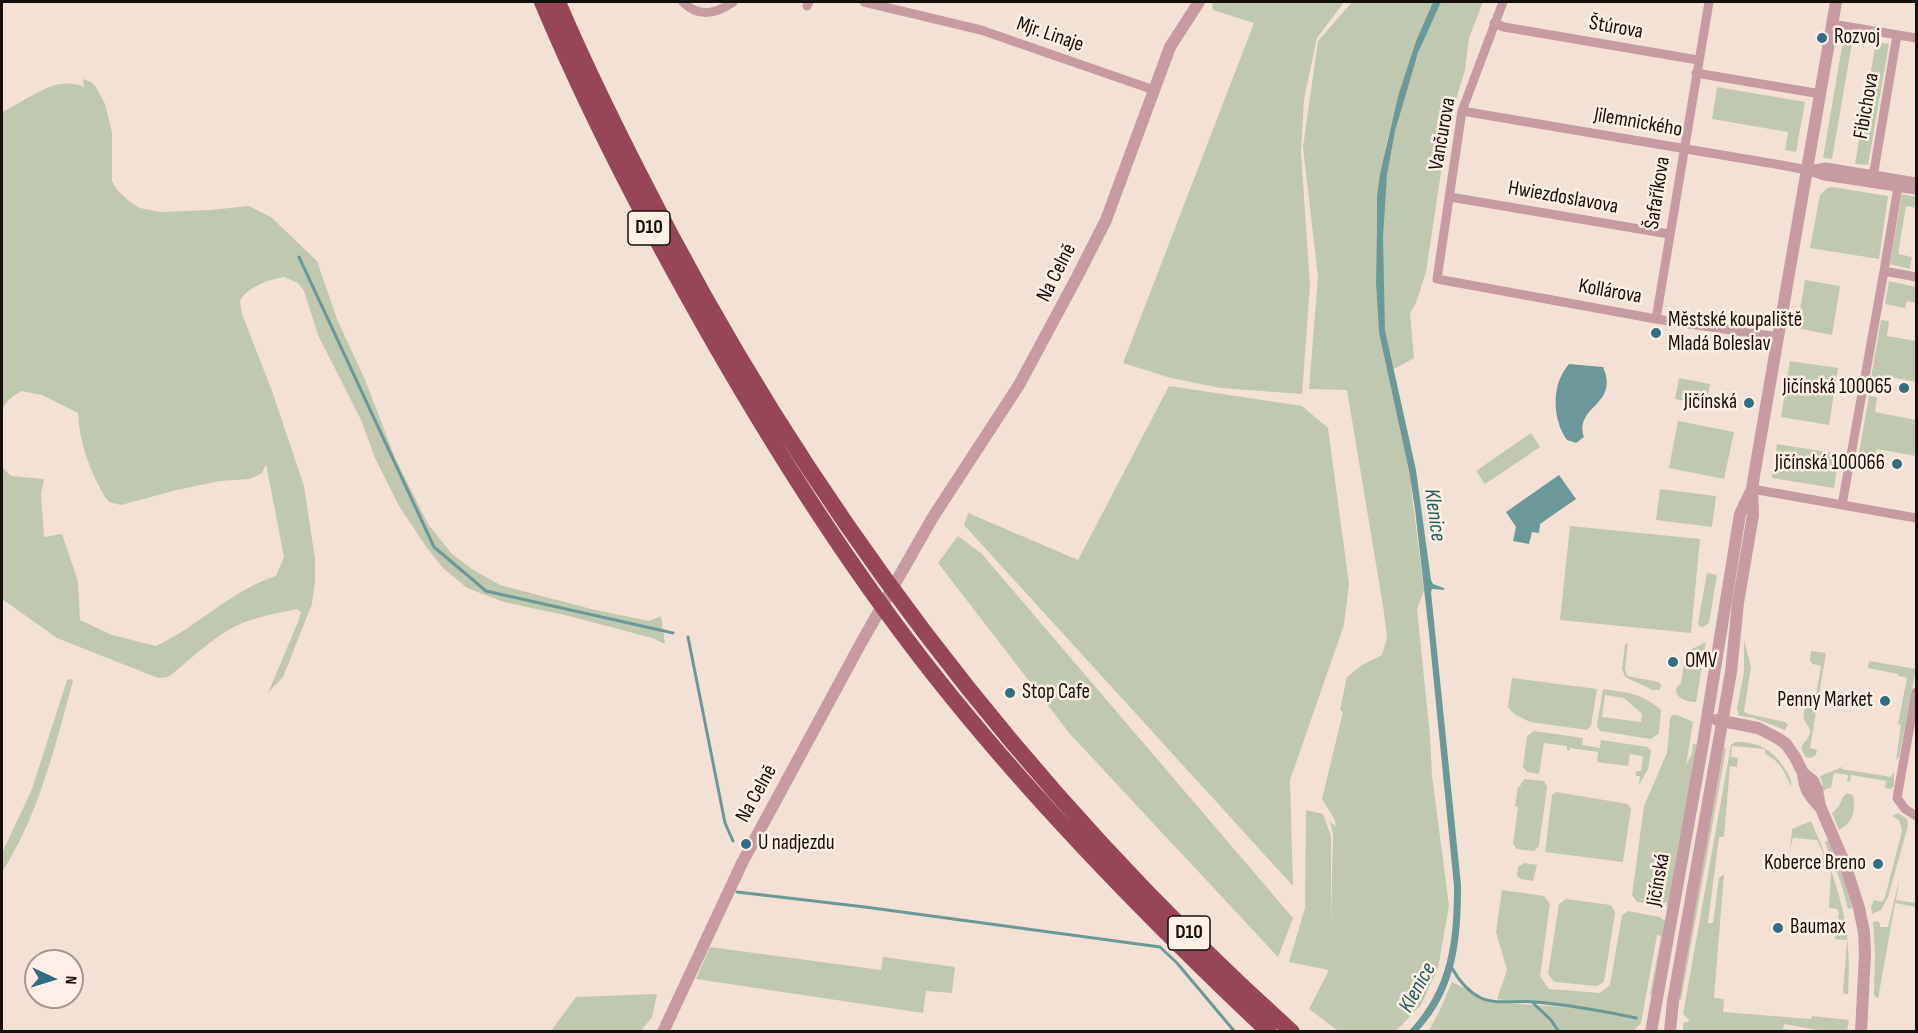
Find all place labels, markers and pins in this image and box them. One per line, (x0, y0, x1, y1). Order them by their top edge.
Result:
place label: Rozvoj (1834, 25, 1880, 51)
marker: Rozvoj (1815, 31, 1829, 45)
place label: Městské koupaliště Mladá Boleslav (1668, 308, 1802, 358)
marker: Městské koupaliště Mladá Boleslav (1649, 326, 1663, 340)
place label: Jičínská 100065 (1782, 375, 1892, 401)
marker: Jičínská 100065 (1897, 381, 1911, 395)
place label: Jičínská (1684, 390, 1737, 416)
marker: Jičínská (1742, 396, 1756, 410)
place label: Jičínská 100066 (1775, 451, 1885, 477)
marker: Jičínská 100066 (1890, 457, 1904, 471)
place label: OMV (1685, 649, 1717, 675)
marker: OMV (1666, 655, 1680, 669)
place label: Stop Cafe (1022, 680, 1090, 706)
marker: Stop Cafe (1003, 686, 1017, 700)
place label: Penny Market (1777, 688, 1873, 714)
marker: Penny Market (1878, 694, 1892, 708)
place label: U nadjezdu (758, 831, 835, 857)
marker: U nadjezdu (739, 837, 753, 851)
place label: Koberce Breno (1764, 851, 1866, 877)
marker: Koberce Breno (1871, 857, 1885, 871)
place label: Baumax (1790, 915, 1846, 941)
marker: Baumax (1771, 921, 1785, 935)

